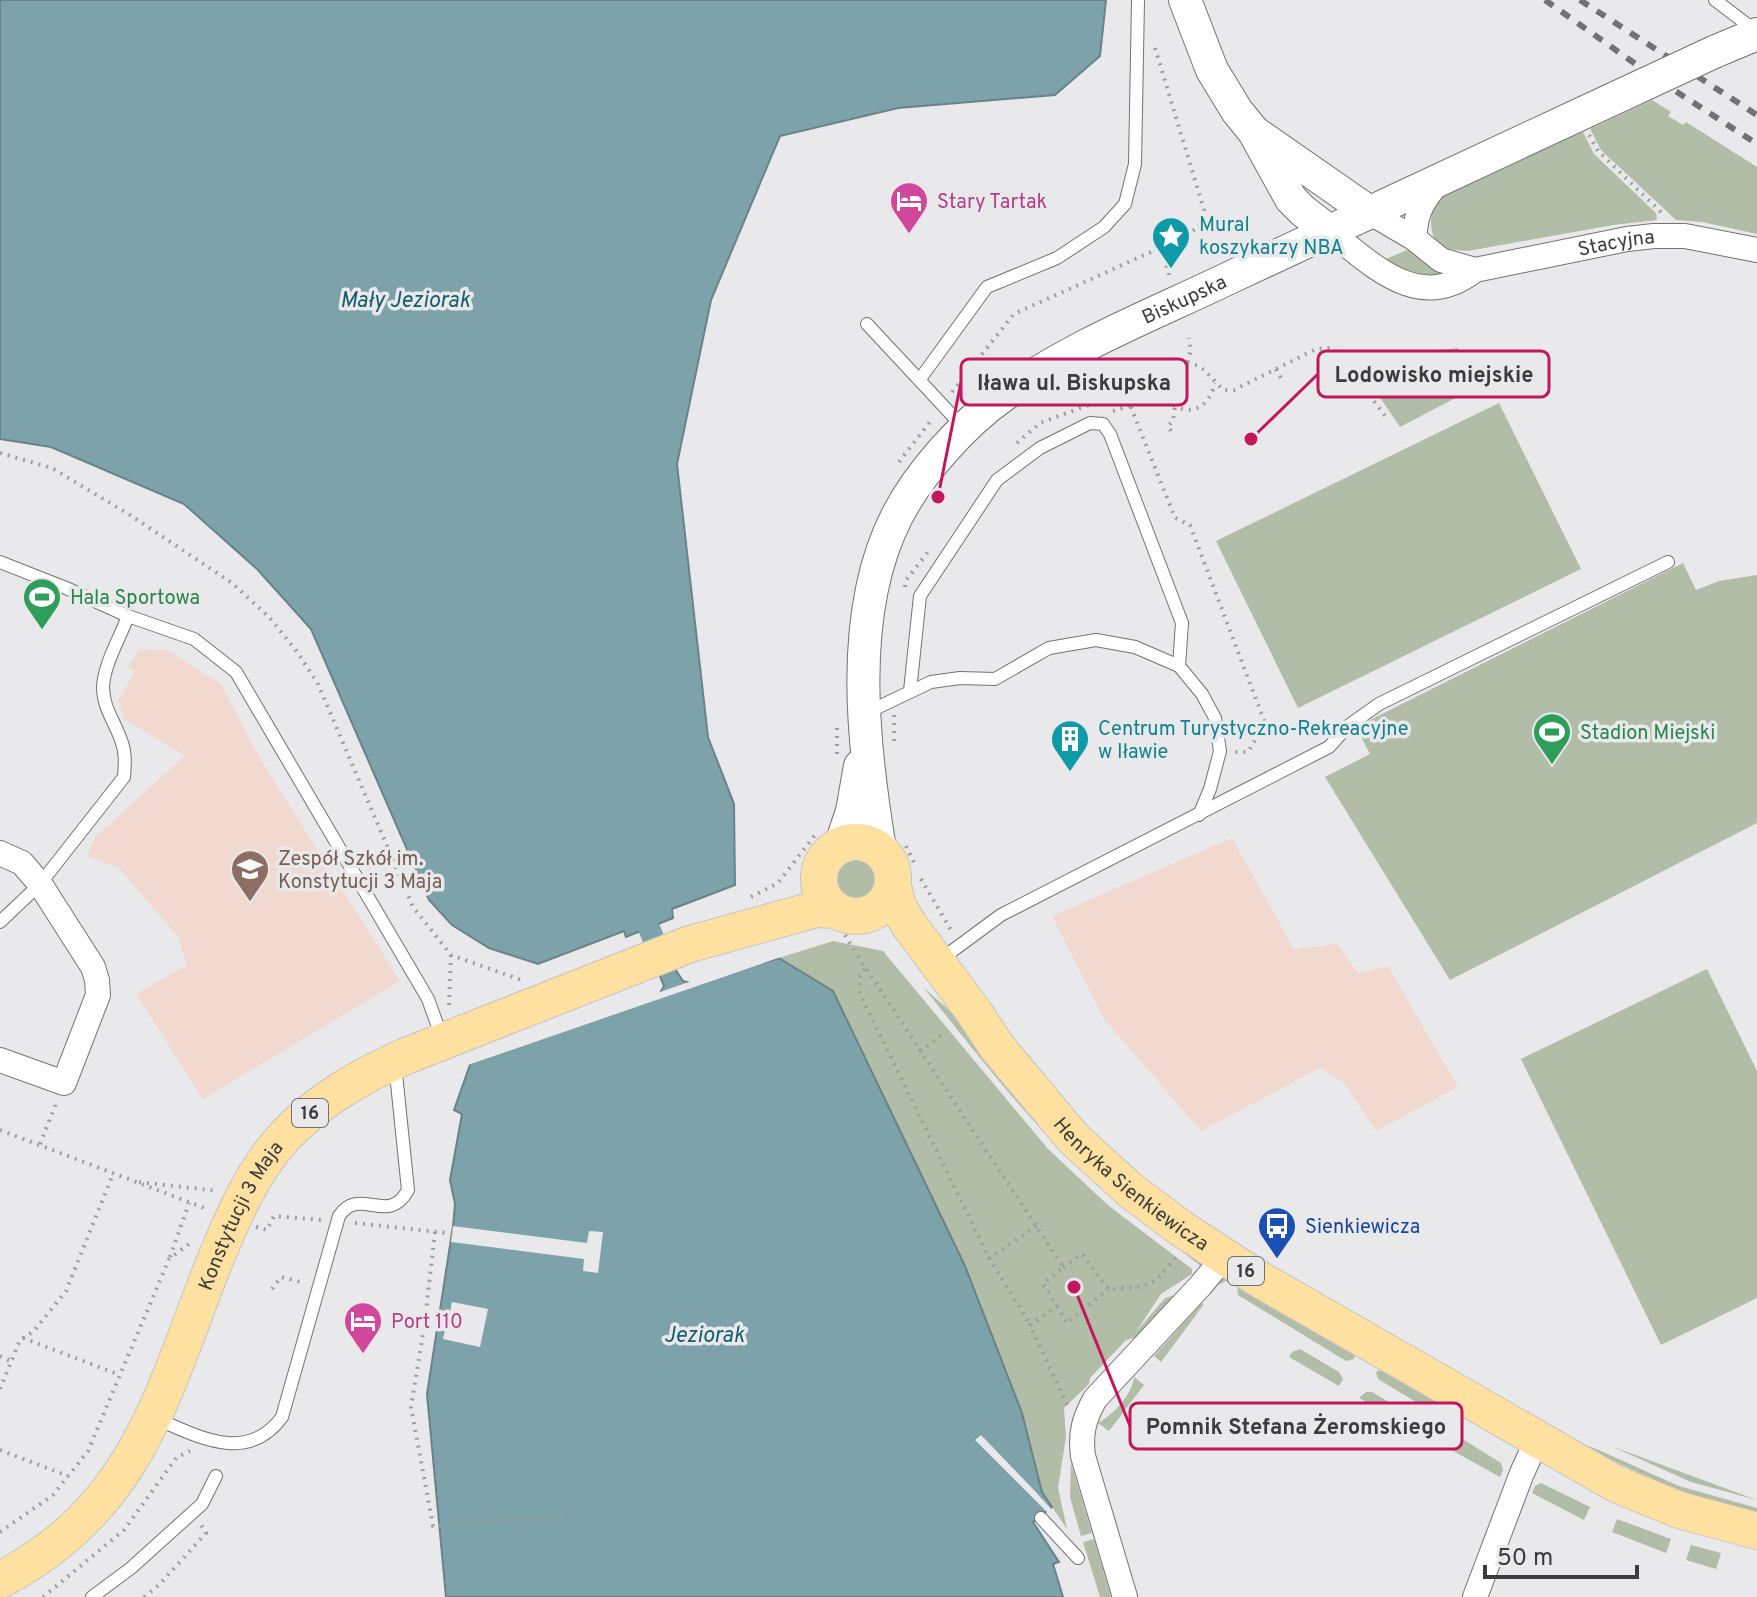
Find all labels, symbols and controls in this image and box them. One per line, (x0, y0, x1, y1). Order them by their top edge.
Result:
hotel icon: Stary Tartak (888, 180, 930, 235)
place label: Stary Tartak (937, 190, 1047, 216)
place label: Mural koszykarzy NBA (1199, 213, 1344, 262)
place icon: Mural koszykarzy NBA (1150, 215, 1192, 270)
street label: Stacyjna (1576, 225, 1656, 264)
street label: Biskupska (1138, 270, 1231, 332)
water label: Mały Jeziorak (340, 288, 471, 315)
callout: Lodowisko miejskie (1318, 351, 1549, 397)
callout: Iława ul. Biskupska (961, 359, 1187, 405)
text: Lodowisko miejskie (1335, 363, 1533, 390)
text: Iława ul. Biskupska (977, 371, 1171, 398)
sports icon: Hala Sportowa (21, 576, 63, 631)
place label: Hala Sportowa (70, 586, 200, 612)
sports icon: Stadion Miejski (1531, 711, 1573, 766)
place label: Centrum Turystyczno-Rekreacyjne w Iławie (1098, 717, 1409, 766)
building icon: Centrum Turystyczno-Rekreacyjne w Iławie (1049, 718, 1091, 773)
place label: Stadion Miejski (1580, 721, 1715, 747)
place label: Zespół Szkół im. Konstytucji 3 Maja (278, 847, 442, 896)
school or university icon: Zespół Szkół im. Konstytucji 3 Maja (229, 848, 271, 903)
road number: 16 (292, 1099, 328, 1127)
street label: Henryka Sienkiewicza (1046, 1113, 1213, 1258)
street label: Konstytucji 3 Maja (194, 1136, 290, 1294)
bus stop icon: Sienkiewicza (1256, 1205, 1298, 1260)
place label: Sienkiewicza (1305, 1215, 1420, 1241)
road number: 16 (1228, 1257, 1264, 1285)
hotel icon: Port 110 (342, 1300, 384, 1355)
place label: Port 110 (391, 1310, 463, 1336)
water label: Jeziorak (664, 1323, 745, 1350)
callout: Pomnik Stefana Żeromskiego (1130, 1403, 1462, 1449)
text: Pomnik Stefana Żeromskiego (1146, 1413, 1446, 1442)
scale bar (1485, 1529, 1637, 1579)
text: 50 m (1497, 1544, 1553, 1574)

